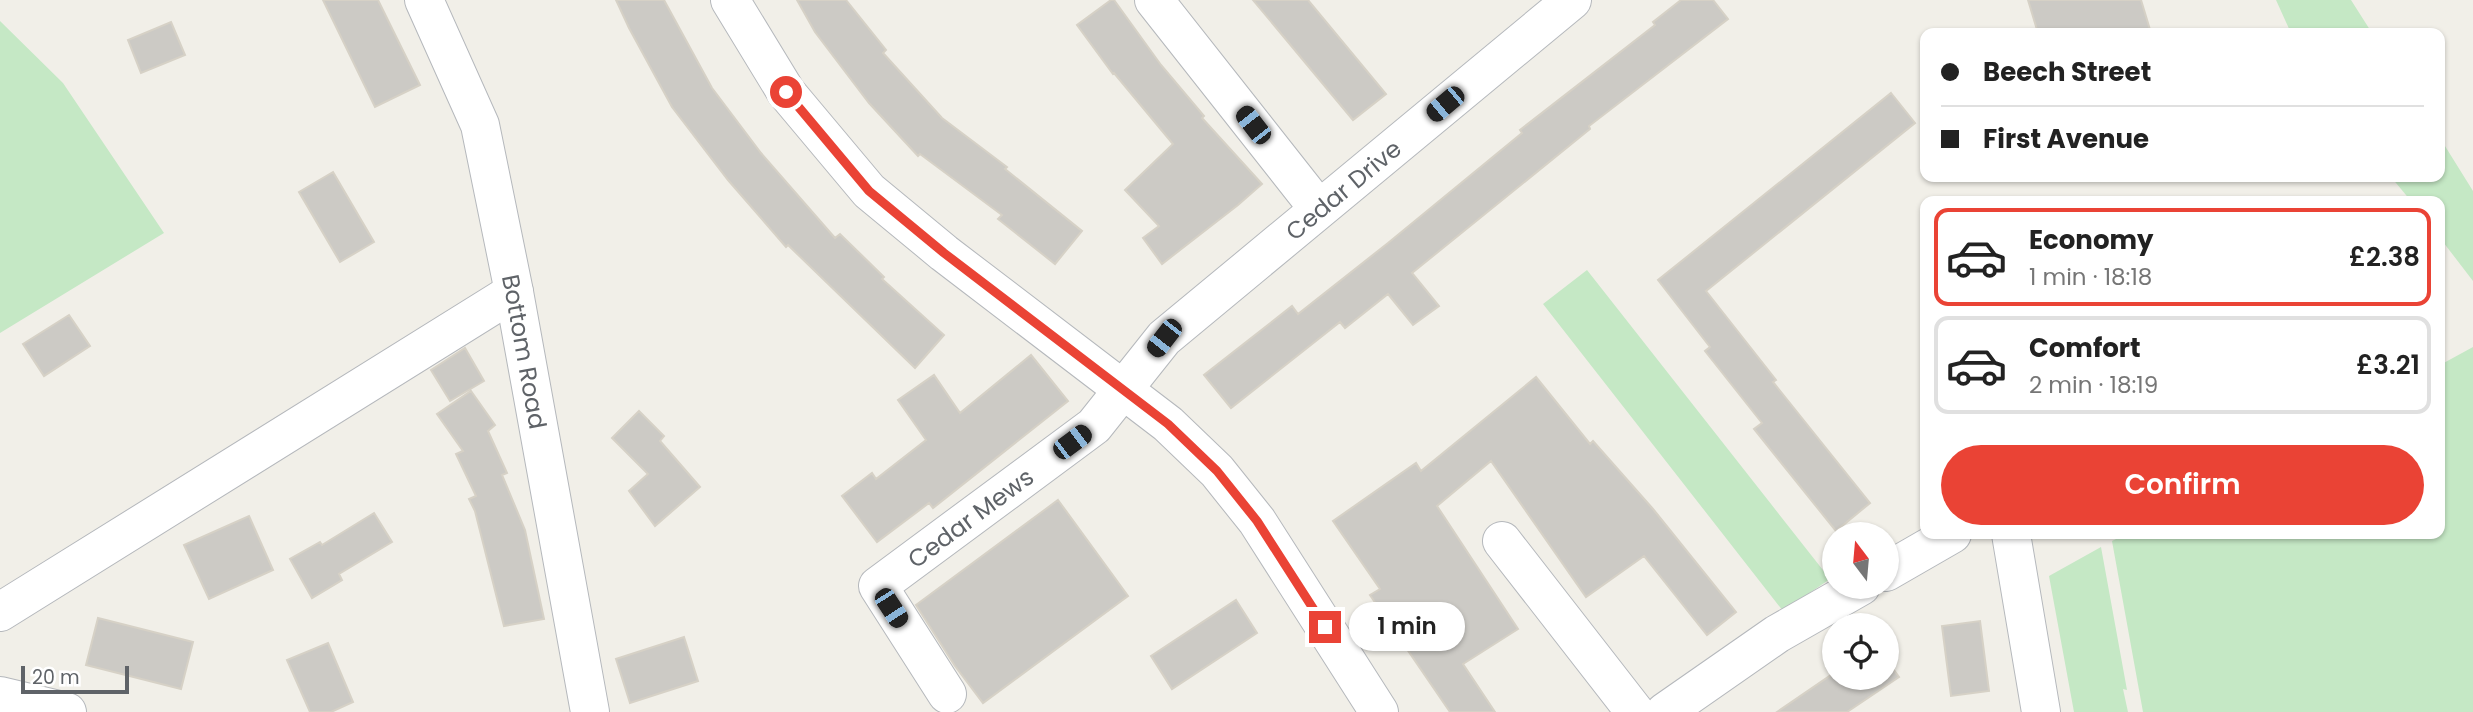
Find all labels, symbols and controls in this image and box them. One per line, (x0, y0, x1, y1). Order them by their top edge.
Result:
text: Beech Street (1983, 54, 2151, 90)
route start (770, 76, 802, 108)
car (1423, 82, 1468, 126)
car (1232, 102, 1275, 148)
text: First Avenue (1983, 121, 2149, 157)
street label: Cedar Drive (1278, 132, 1408, 247)
text: Economy (2029, 222, 2153, 258)
icon: car (1945, 226, 2008, 289)
text: £2.38 (2349, 239, 2420, 275)
text: 1 min · 18:18 (2029, 261, 2152, 293)
street label: Bottom Road (494, 271, 555, 432)
car (1143, 315, 1186, 361)
text: Comfort (2029, 330, 2141, 366)
icon: car (1945, 334, 2008, 397)
text: £3.21 (2356, 347, 2420, 383)
text: 2 min · 18:19 (2029, 369, 2158, 401)
car (1049, 421, 1096, 463)
button: Confirm (1941, 445, 2424, 525)
street label: Cedar Mews (901, 460, 1040, 575)
north arrow (1822, 522, 1899, 598)
map controls (1822, 522, 1899, 690)
car (871, 585, 912, 631)
callout: 1 min (1350, 602, 1465, 652)
text: 1 min (1377, 610, 1437, 642)
route end (1309, 611, 1341, 643)
button: locate (1822, 613, 1899, 690)
scale bar (21, 663, 130, 695)
text: 20 m (32, 664, 80, 691)

